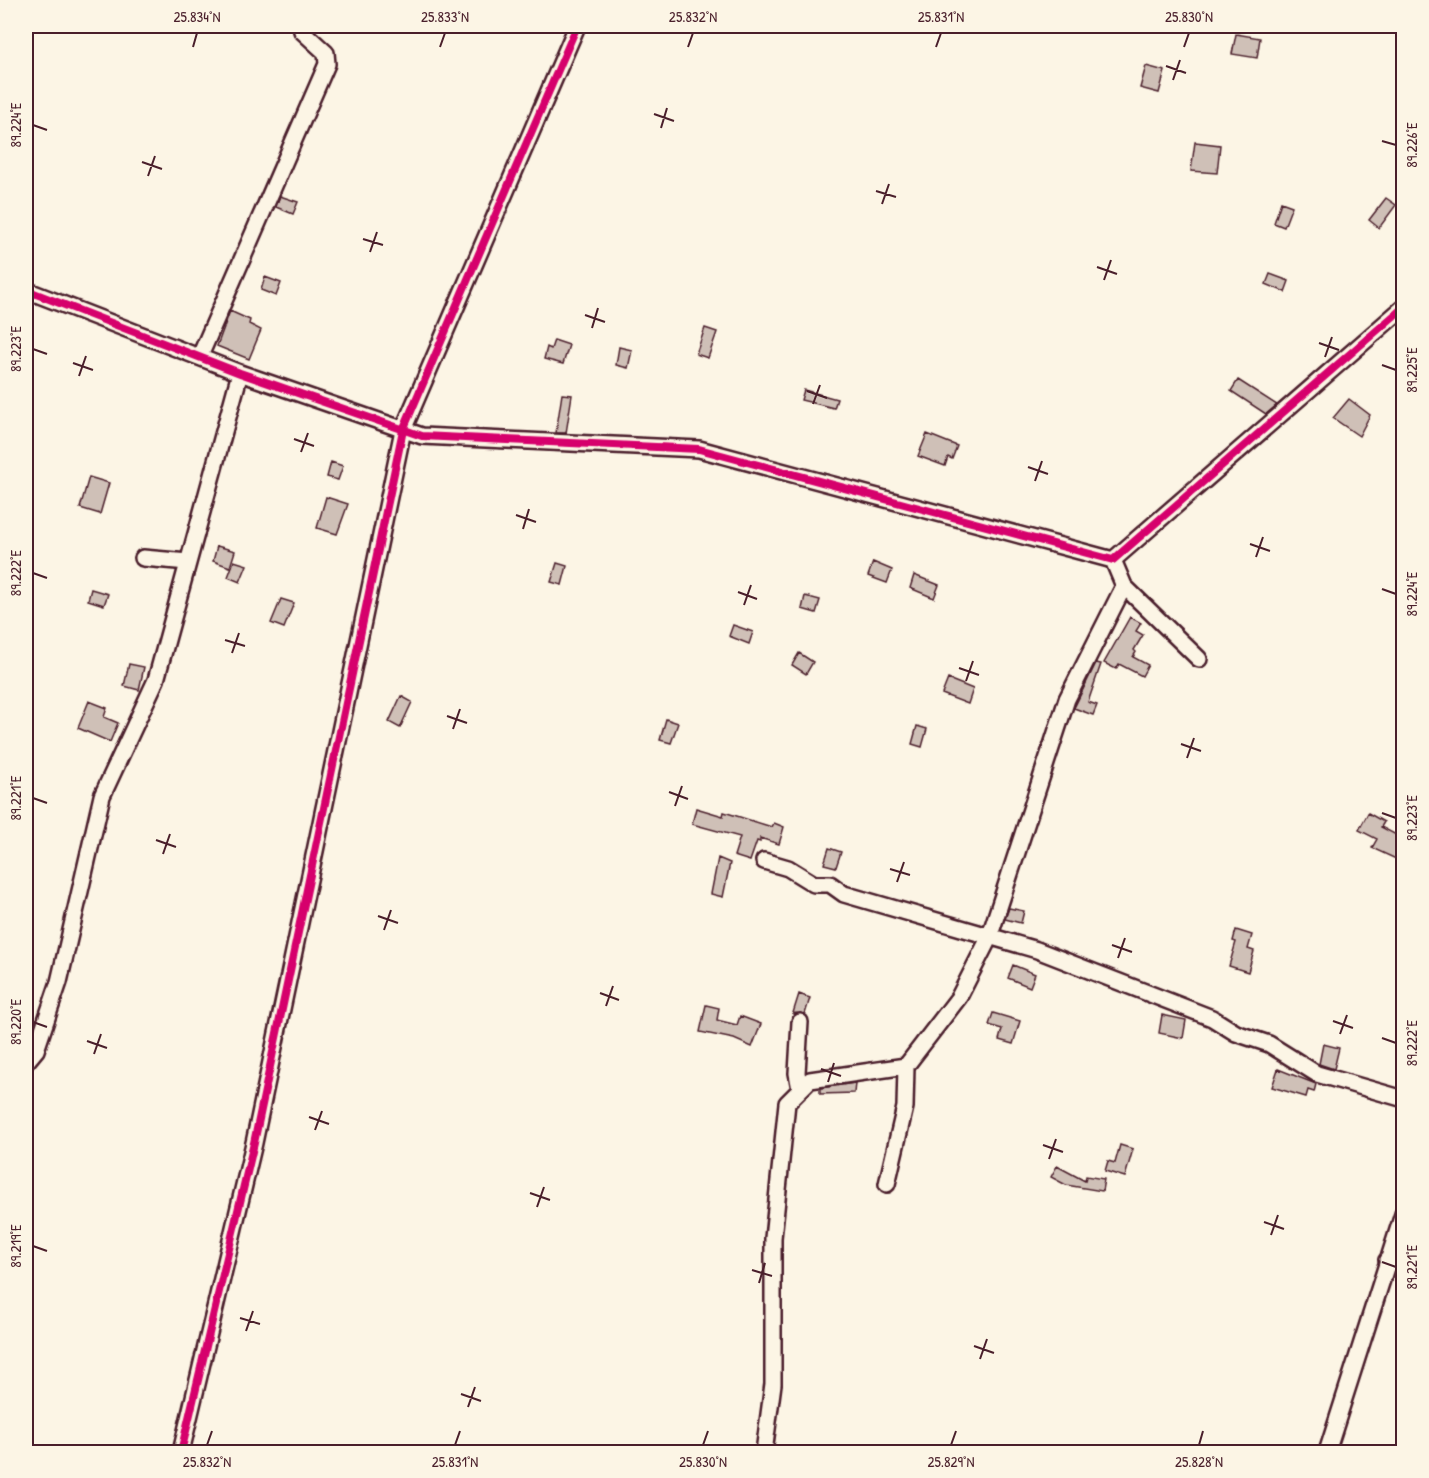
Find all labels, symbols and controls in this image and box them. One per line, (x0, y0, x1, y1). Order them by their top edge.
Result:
text: 25.834°N (174, 6, 220, 27)
text: 25.833°N (421, 6, 469, 27)
text: 25.832°N (669, 6, 717, 27)
text: 25.831°N (918, 6, 964, 27)
text: 25.830°N (1165, 6, 1213, 27)
text: 89.224°E (5, 102, 26, 148)
text: 89.226°E (1401, 122, 1422, 168)
text: 89.223°E (5, 326, 26, 372)
text: 89.225°E (1401, 347, 1422, 393)
text: 89.222°E (5, 549, 26, 596)
text: 89.224°E (1401, 571, 1422, 617)
text: 89.221°E (5, 775, 26, 820)
text: 89.223°E (1401, 795, 1422, 841)
text: 89.220°E (5, 999, 26, 1045)
text: 89.222°E (1401, 1019, 1422, 1066)
text: 89.219°E (5, 1224, 26, 1268)
text: 89.221°E (1401, 1244, 1422, 1289)
text: 25.832°N (183, 1451, 231, 1472)
text: 25.831°N (432, 1451, 478, 1472)
text: 25.830°N (679, 1451, 727, 1472)
text: 25.829°N (927, 1451, 975, 1472)
text: 25.828°N (1175, 1451, 1223, 1472)

